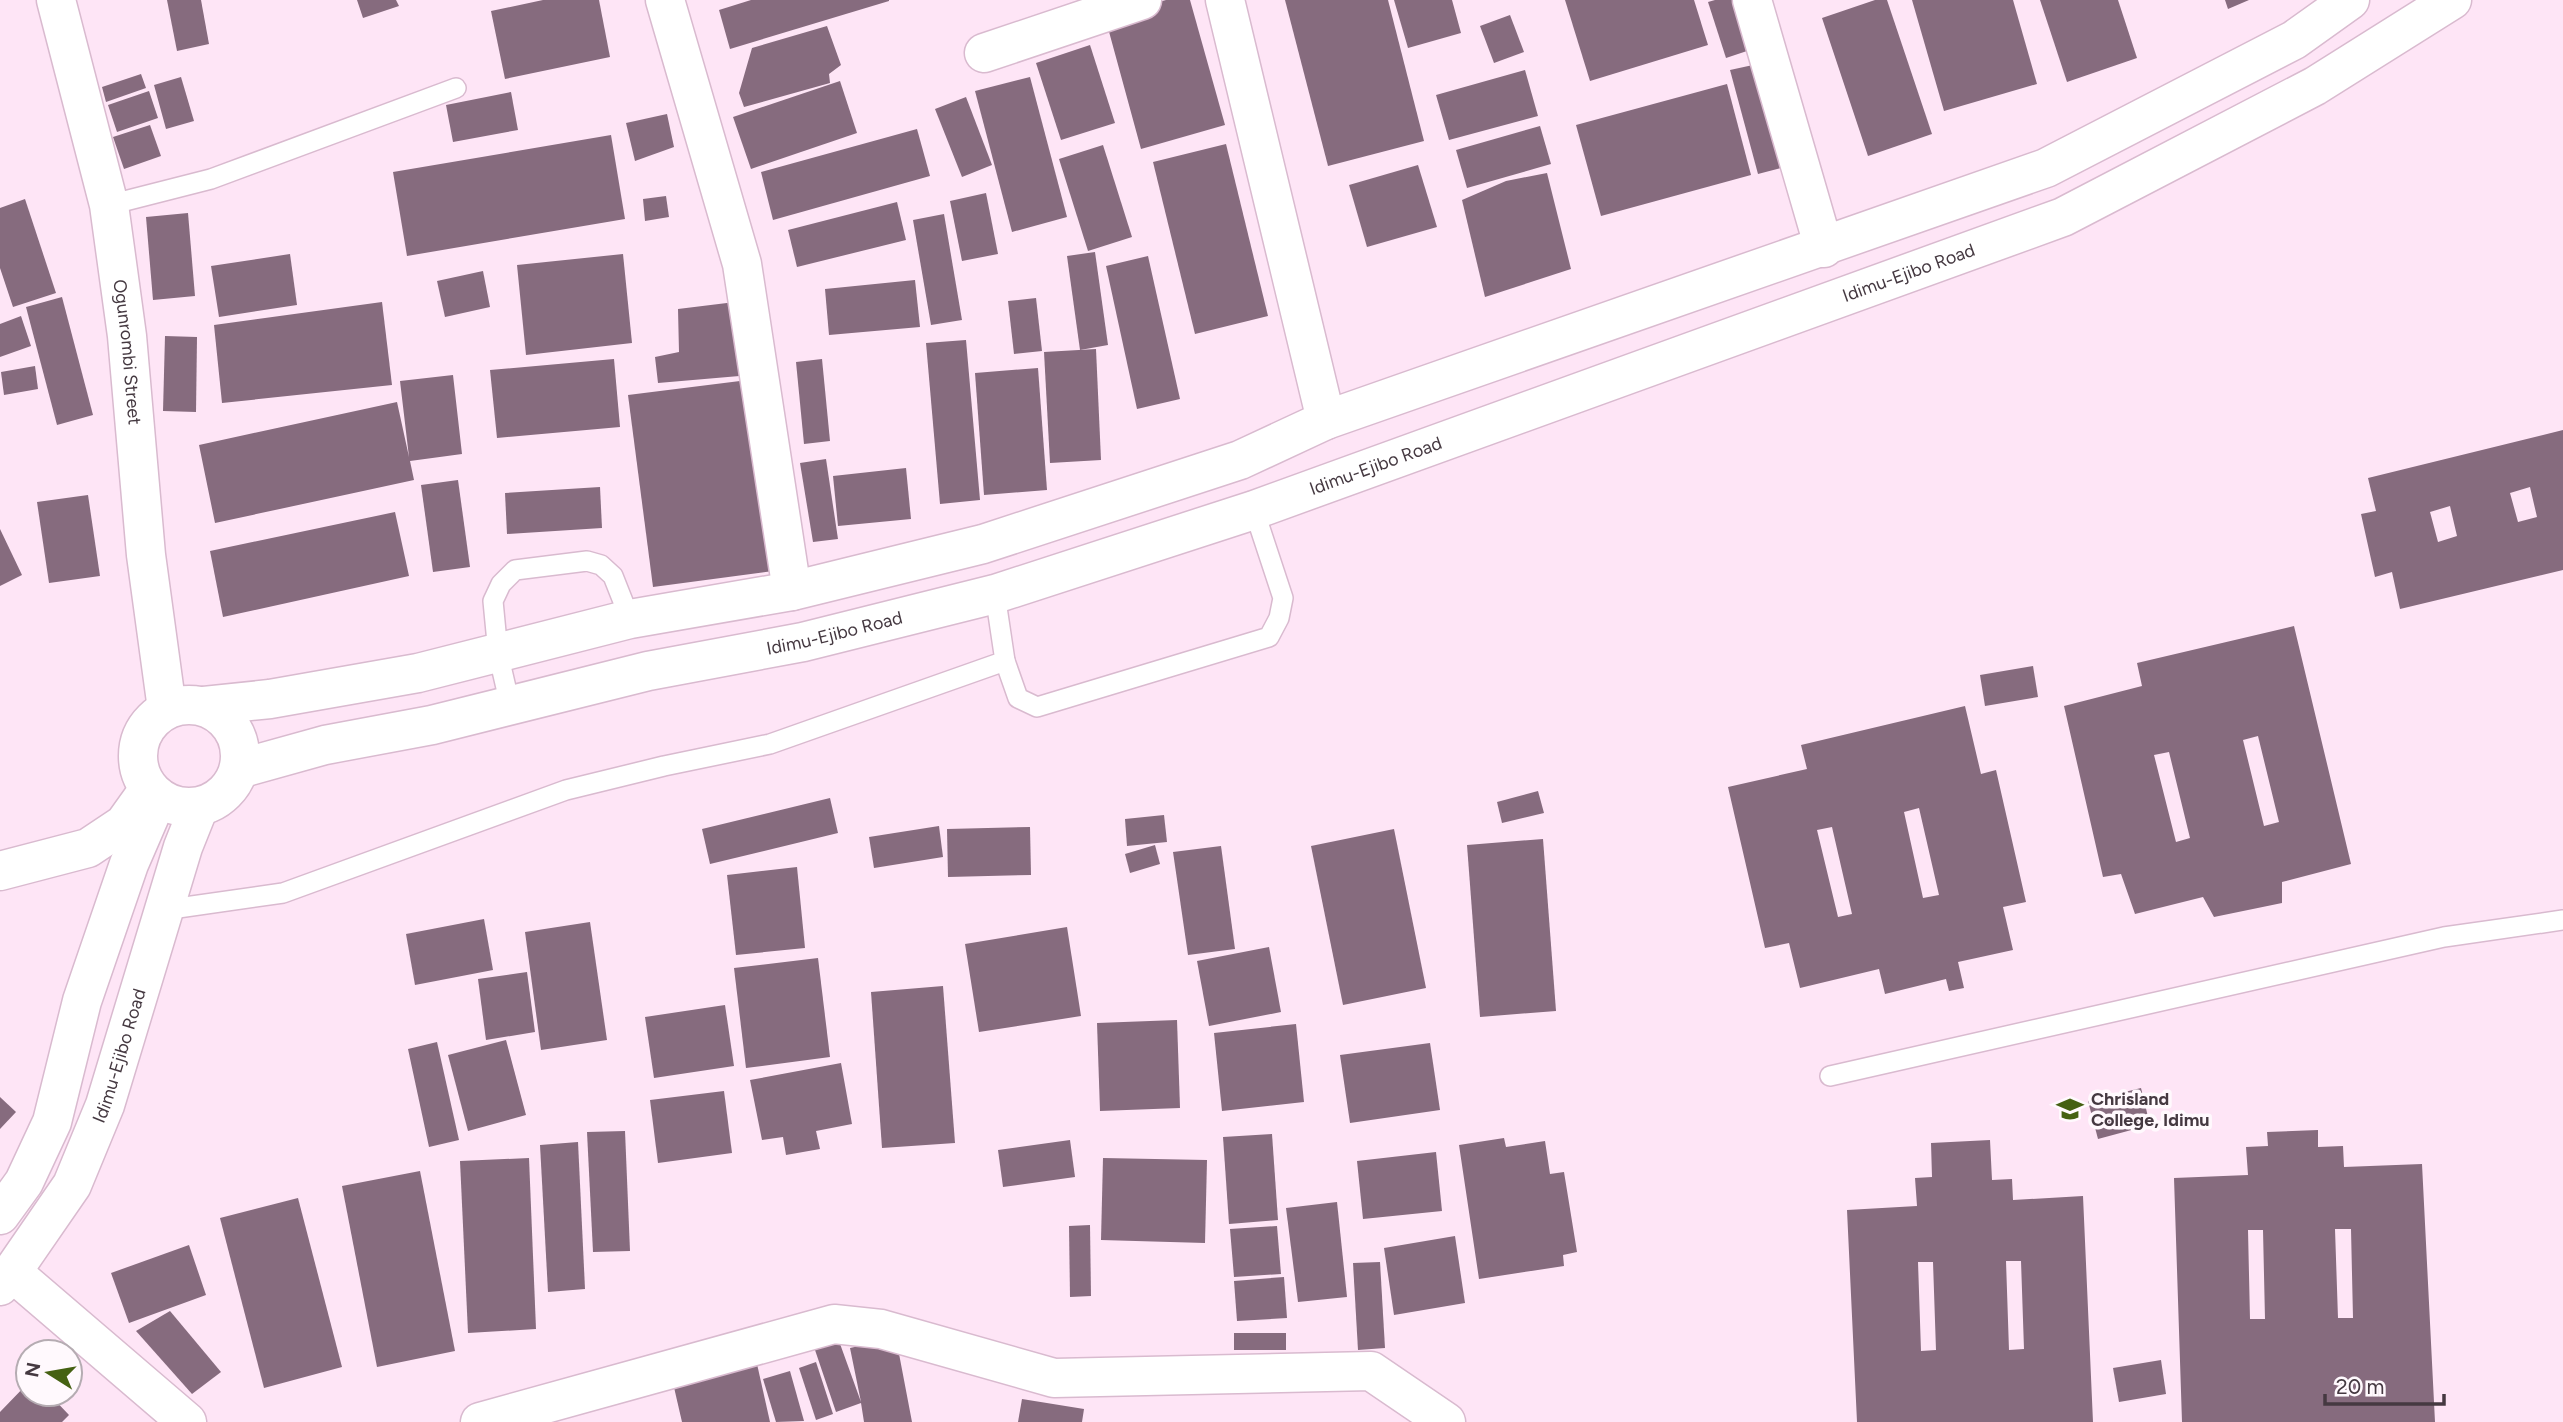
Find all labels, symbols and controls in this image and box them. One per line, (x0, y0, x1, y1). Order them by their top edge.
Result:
street label: Idimu-Ejibo Road (1840, 239, 1978, 307)
street label: Ogunrombi Street (108, 278, 146, 426)
street label: Idimu-Ejibo Road (1306, 432, 1445, 500)
street label: Idimu-Ejibo Road (765, 607, 905, 660)
street label: Idimu-Ejibo Road (88, 986, 151, 1126)
place label: Chrisland College, Idimu (2091, 1088, 2210, 1131)
school or university icon: Chrisland College, Idimu (2055, 1094, 2085, 1124)
north arrow (14, 1338, 84, 1408)
text: N (20, 1360, 45, 1379)
scale bar (2325, 1362, 2444, 1406)
text: 20 m (2336, 1374, 2384, 1399)

